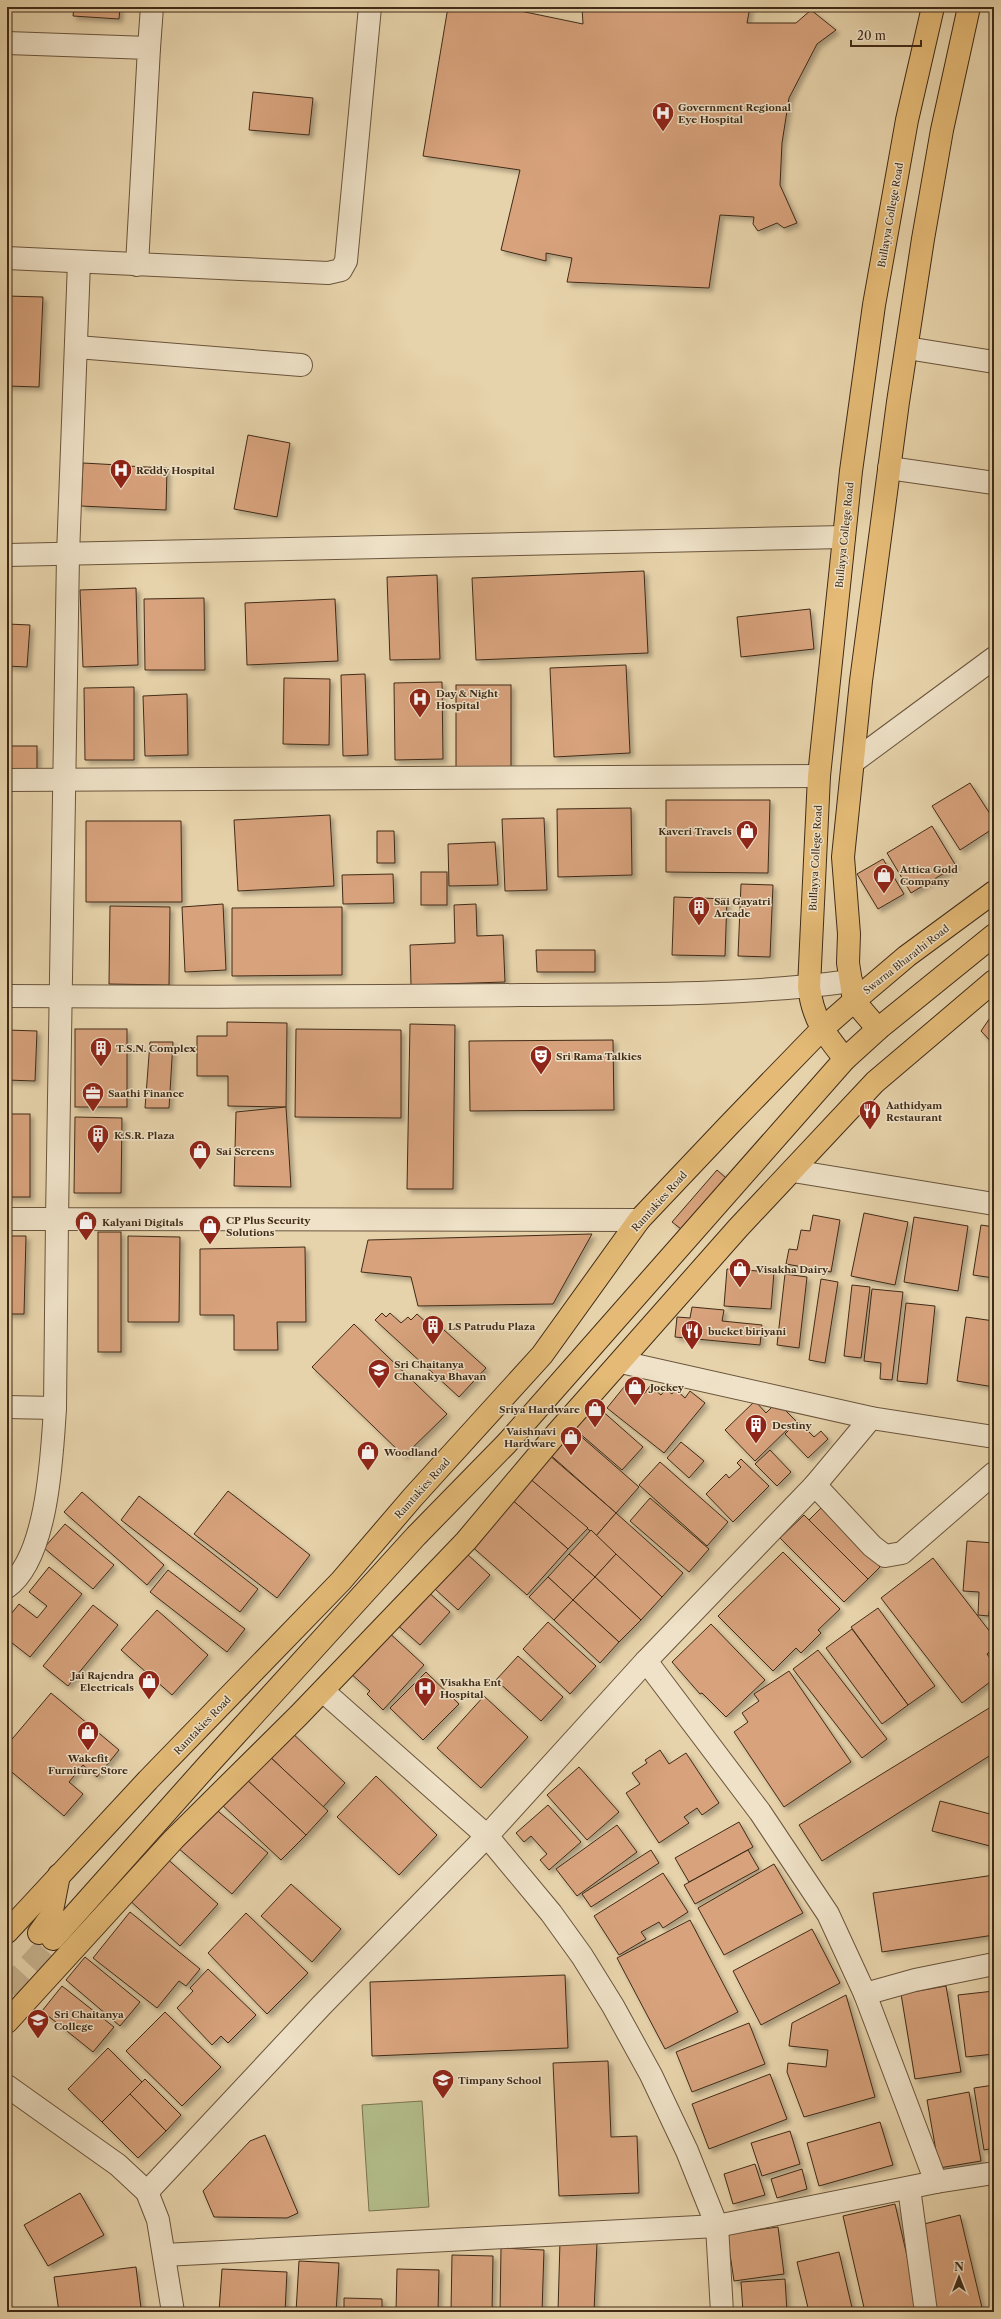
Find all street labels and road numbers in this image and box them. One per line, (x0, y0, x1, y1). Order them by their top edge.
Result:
street label: Bullayya College Road (875, 162, 906, 269)
street label: Bullayya College Road (832, 481, 857, 589)
street label: Bullayya College Road (806, 805, 825, 911)
street label: Swarna Bharathi Road (861, 922, 952, 997)
street label: Ramtakies Road (629, 1168, 690, 1234)
street label: Ramtakies Road (392, 1455, 453, 1521)
street label: Ramtakies Road (171, 1693, 234, 1758)

